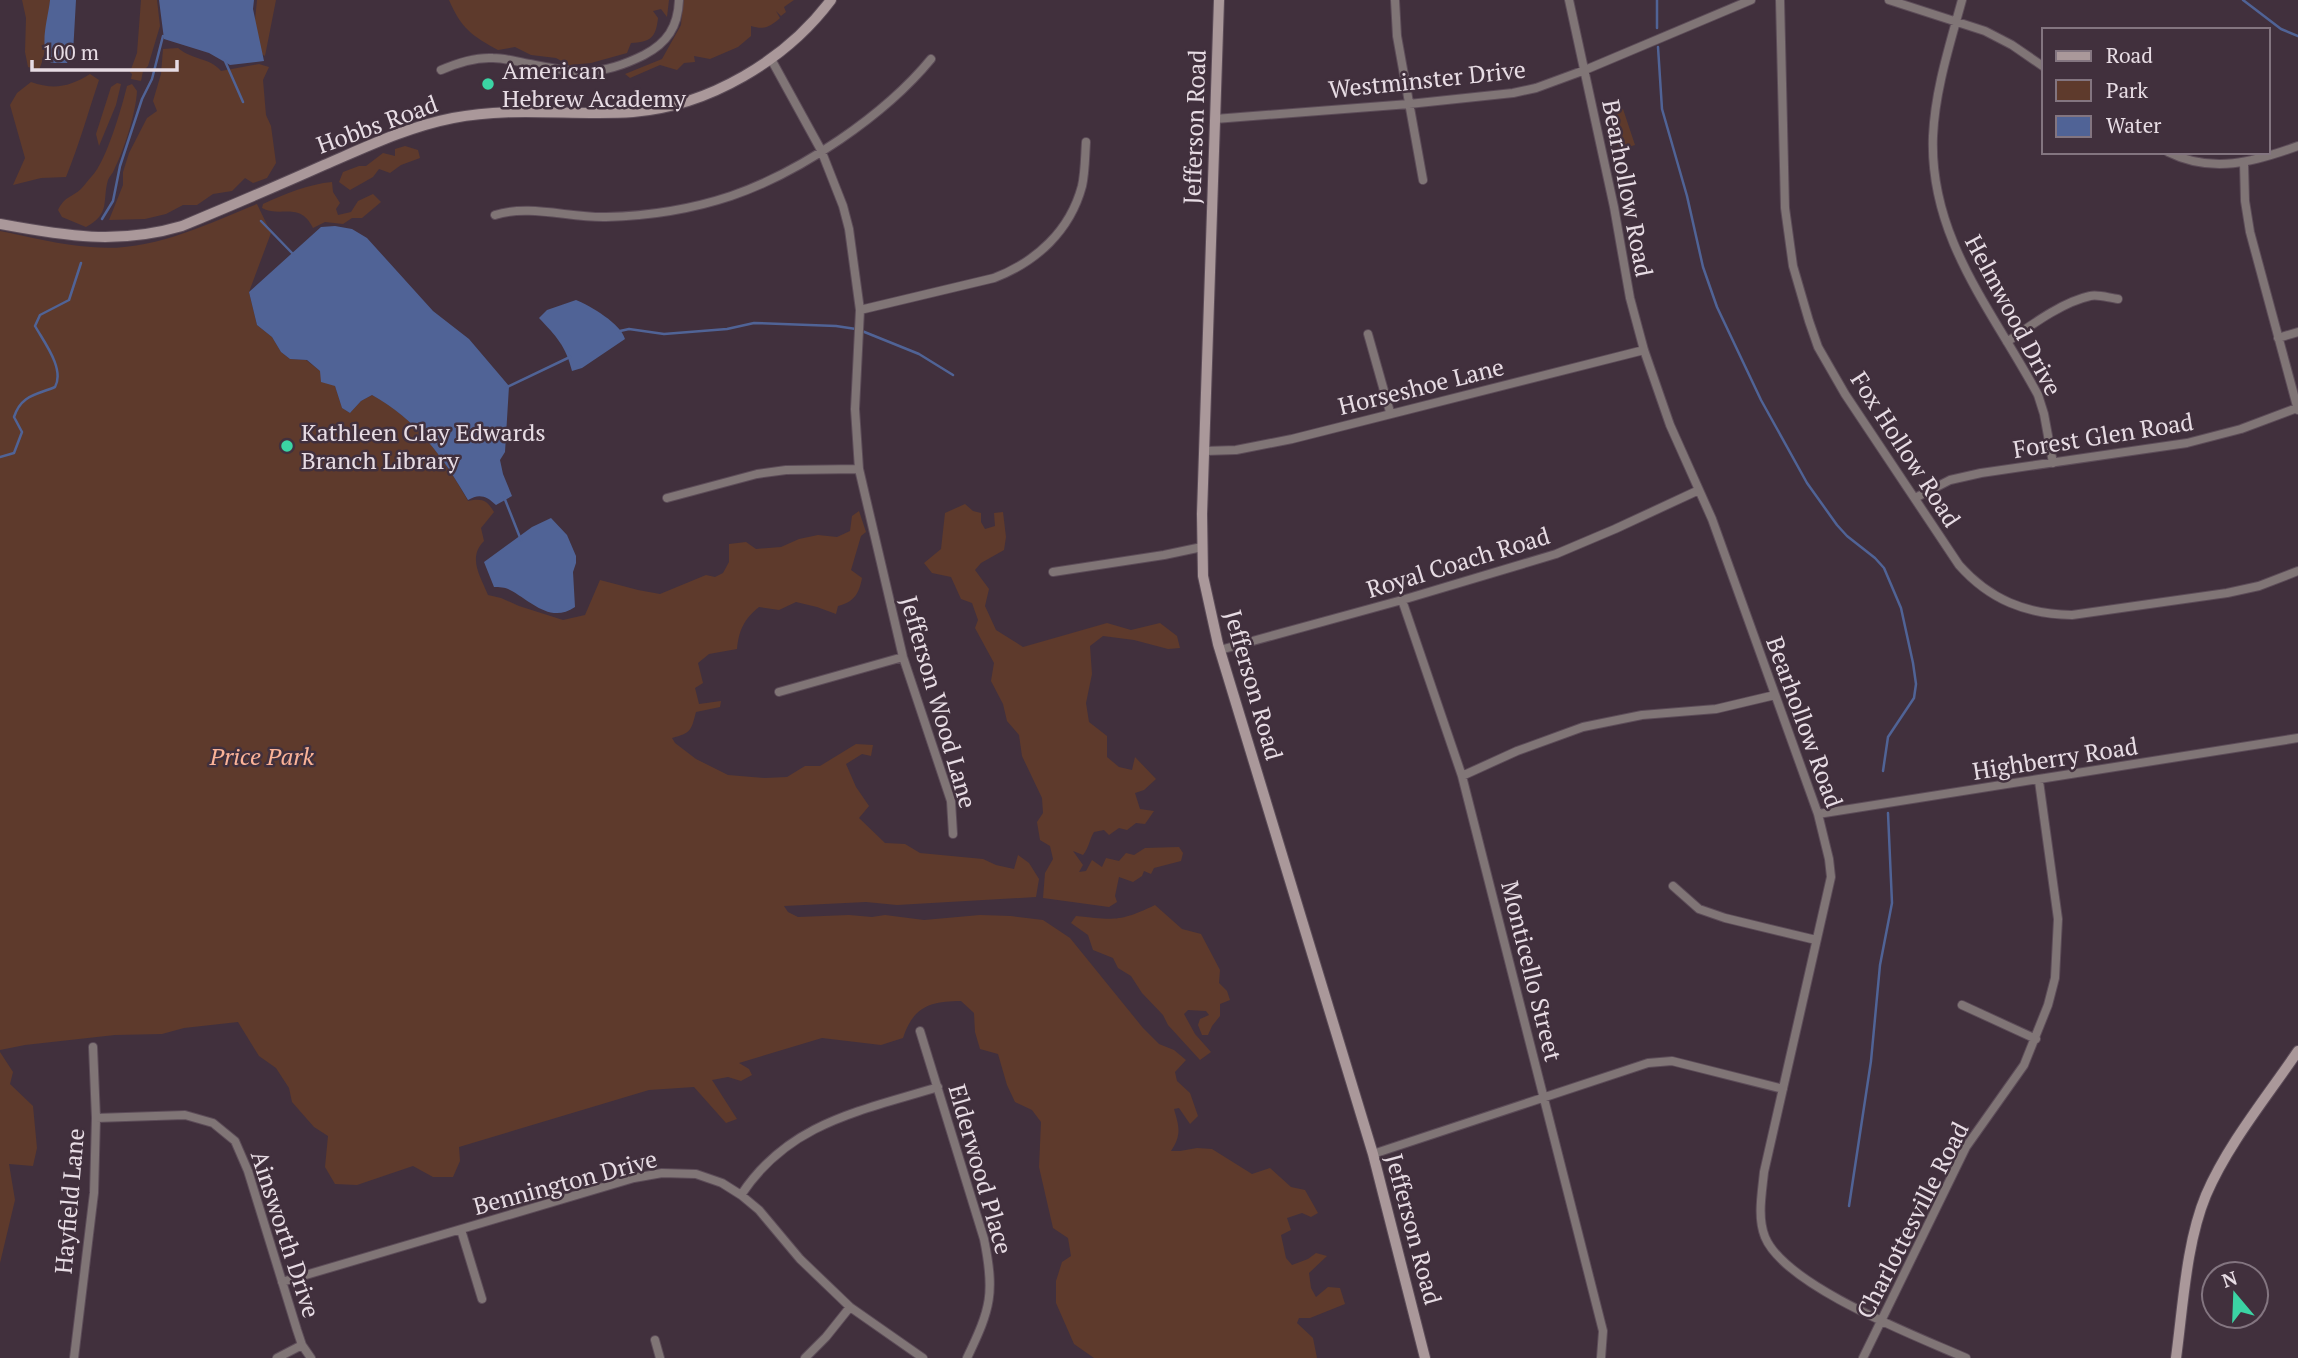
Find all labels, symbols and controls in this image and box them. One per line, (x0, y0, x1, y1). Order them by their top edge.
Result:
scale bar (32, 28, 177, 72)
legend (2042, 28, 2270, 154)
text: 100 m (42, 38, 99, 66)
text: Road (2106, 41, 2153, 69)
street label: Jefferson Road (1175, 49, 1213, 205)
street label: Westminster Drive (1327, 53, 1527, 105)
place label: American Hebrew Academy (502, 54, 687, 114)
marker: American Hebrew Academy (480, 76, 496, 92)
text: Park (2106, 76, 2148, 104)
street label: Hobbs Road (312, 87, 442, 161)
street label: Bearhollow Road (1595, 97, 1661, 279)
text: Water (2106, 111, 2161, 139)
street label: Helmwood Drive (1958, 229, 2070, 401)
street label: Horseshoe Lane (1335, 350, 1507, 422)
street label: Fox Hollow Road (1844, 365, 1968, 533)
street label: Forest Glen Road (2011, 405, 2195, 465)
place label: Kathleen Clay Edwards Branch Library (301, 416, 546, 476)
marker: Kathleen Clay Edwards Branch Library (279, 438, 295, 454)
street label: Royal Coach Road (1363, 519, 1553, 605)
street label: Jefferson Wood Lane (893, 592, 985, 812)
street label: Jefferson Road (1217, 606, 1291, 764)
street label: Bearhollow Road (1759, 632, 1851, 812)
street label: Highberry Road (1970, 729, 2140, 787)
park label: Price Park (209, 740, 315, 772)
street label: Monticello Street (1494, 877, 1570, 1065)
street label: Elderwood Place (941, 1080, 1021, 1258)
street label: Charlottesville Road (1849, 1116, 1975, 1324)
street label: Hayfield Lane (47, 1127, 91, 1275)
street label: Bennington Drive (470, 1142, 660, 1222)
street label: Ainsworth Drive (244, 1146, 328, 1322)
street label: Jefferson Road (1379, 1150, 1449, 1308)
north arrow (2200, 1260, 2270, 1330)
text: N (2218, 1264, 2241, 1293)

